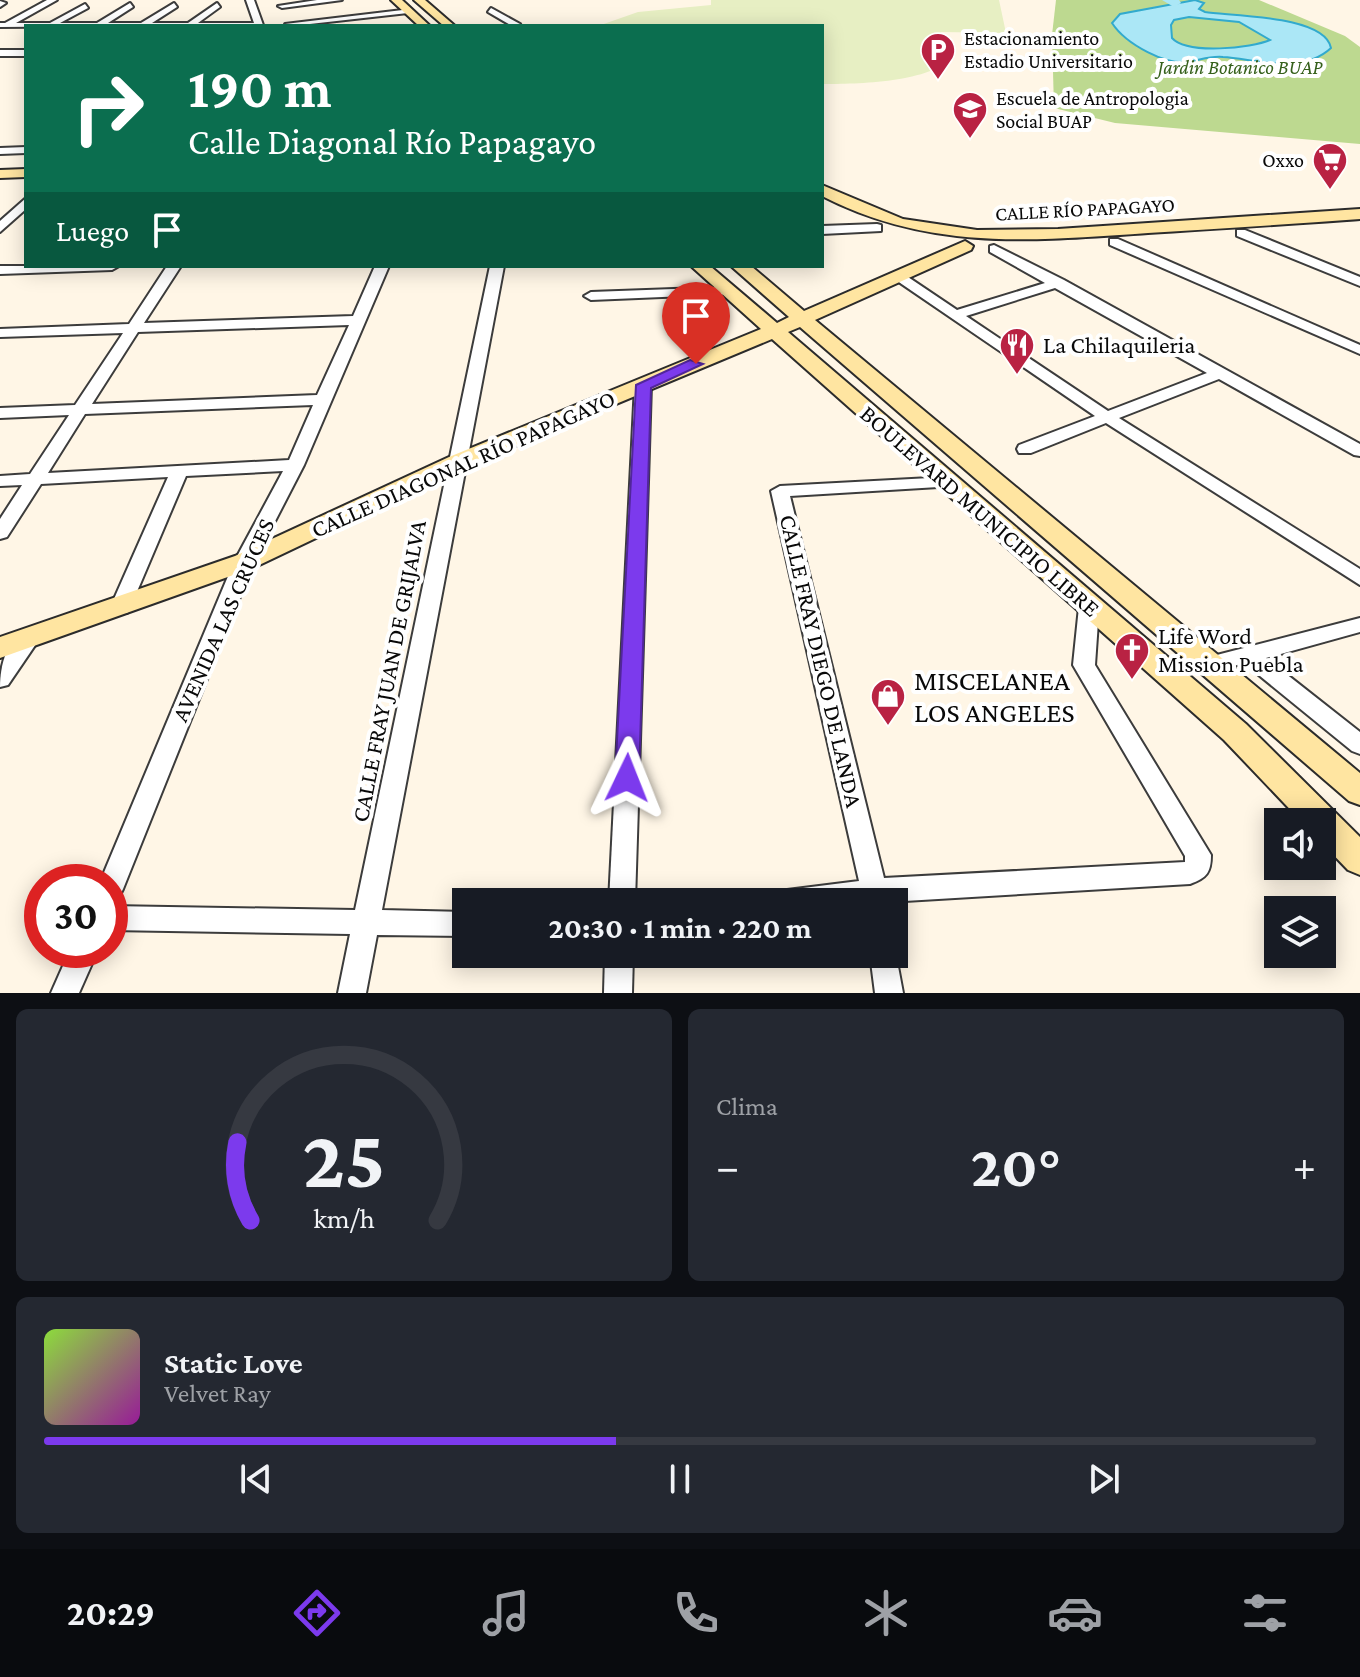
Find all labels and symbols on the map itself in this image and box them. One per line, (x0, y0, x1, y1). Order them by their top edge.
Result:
place label: Estacionamiento Estadio Universitario (964, 27, 1133, 72)
parking icon: Estacionamiento Estadio Universitario (919, 31, 957, 81)
park label: Jardin Botanico BUAP (1154, 56, 1324, 79)
place label: Escuela de Antropologia Social BUAP (996, 87, 1189, 132)
school or university icon: Escuela de Antropologia Social BUAP (951, 90, 989, 140)
supermarket icon: Oxxo (1311, 141, 1349, 191)
place label: Oxxo (1262, 149, 1304, 171)
street label: CALLE RÍO PAPAGAYO (995, 193, 1175, 225)
pin (662, 282, 730, 364)
restaurant icon: La Chilaquileria (998, 326, 1036, 376)
place label: La Chilaquileria (1043, 331, 1195, 358)
street label: CALLE DIAGONAL RÍO PAPAGAYO (307, 384, 619, 543)
street label: BOULEVARD MUNICIPIO LIBRE (855, 399, 1105, 622)
street label: CALLE FRAY DIEGO DE LANDA (775, 512, 868, 810)
street label: AVENIDA LAS CRUCES (166, 514, 279, 725)
street label: CALLE FRAY JUAN DE GRIJALVA (346, 517, 431, 824)
place label: Life Word Mission Puebla (1158, 622, 1304, 677)
church icon: Life Word Mission Puebla (1113, 631, 1151, 681)
place label: MISCELANEA LOS ANGELES (914, 665, 1074, 728)
shop icon: MISCELANEA LOS ANGELES (869, 677, 907, 727)
position arrow (585, 736, 669, 820)
speed limit sign: 30 (24, 864, 128, 968)

